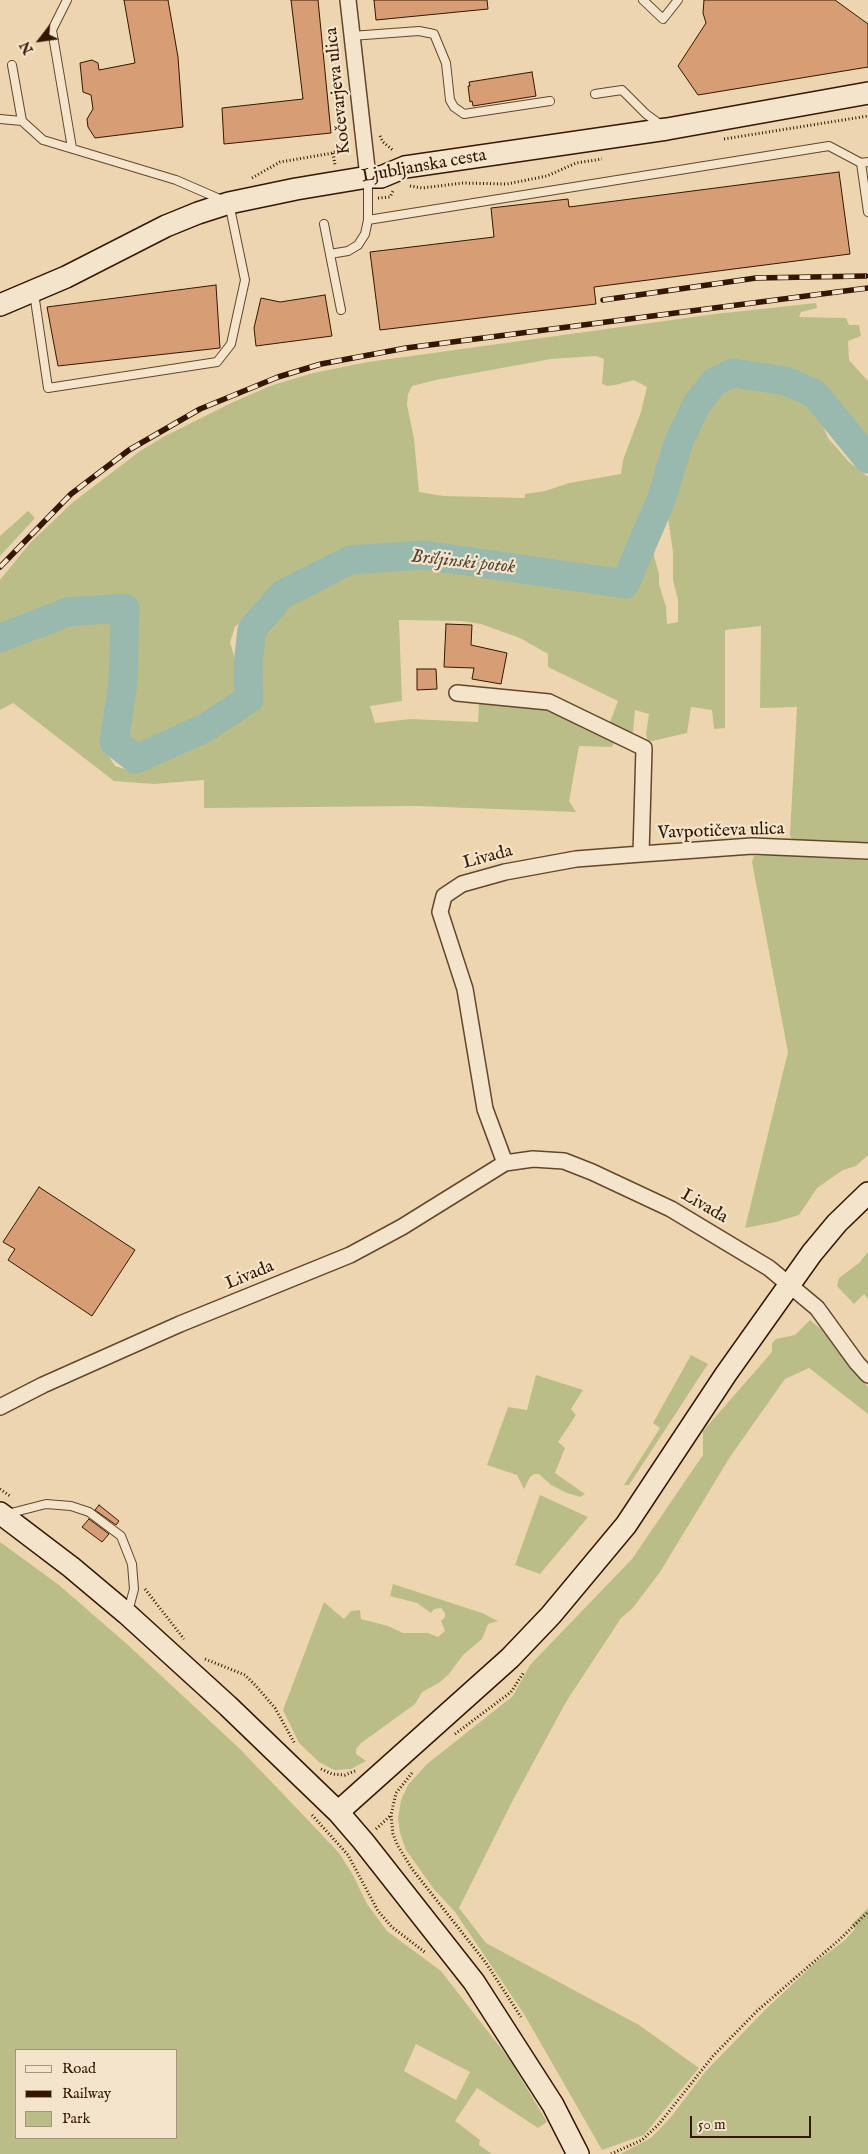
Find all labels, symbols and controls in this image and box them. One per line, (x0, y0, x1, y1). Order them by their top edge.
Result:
north arrow (15, 15, 65, 65)
street label: Kočevarjeva ulica (322, 26, 356, 156)
text: N (16, 38, 38, 57)
street label: Ljubljanska cesta (360, 145, 488, 189)
water label: Bršljinski potok (410, 546, 516, 580)
street label: Vavpotičeva ulica (657, 819, 785, 845)
street label: Livada (461, 841, 515, 875)
street label: Livada (677, 1185, 731, 1229)
street label: Livada (223, 1257, 277, 1295)
legend (15, 2049, 178, 2139)
text: Road (62, 2059, 96, 2078)
text: Railway (62, 2084, 111, 2103)
scale bar (693, 2106, 814, 2138)
text: Park (62, 2109, 91, 2128)
text: 50 m (698, 2115, 726, 2134)

